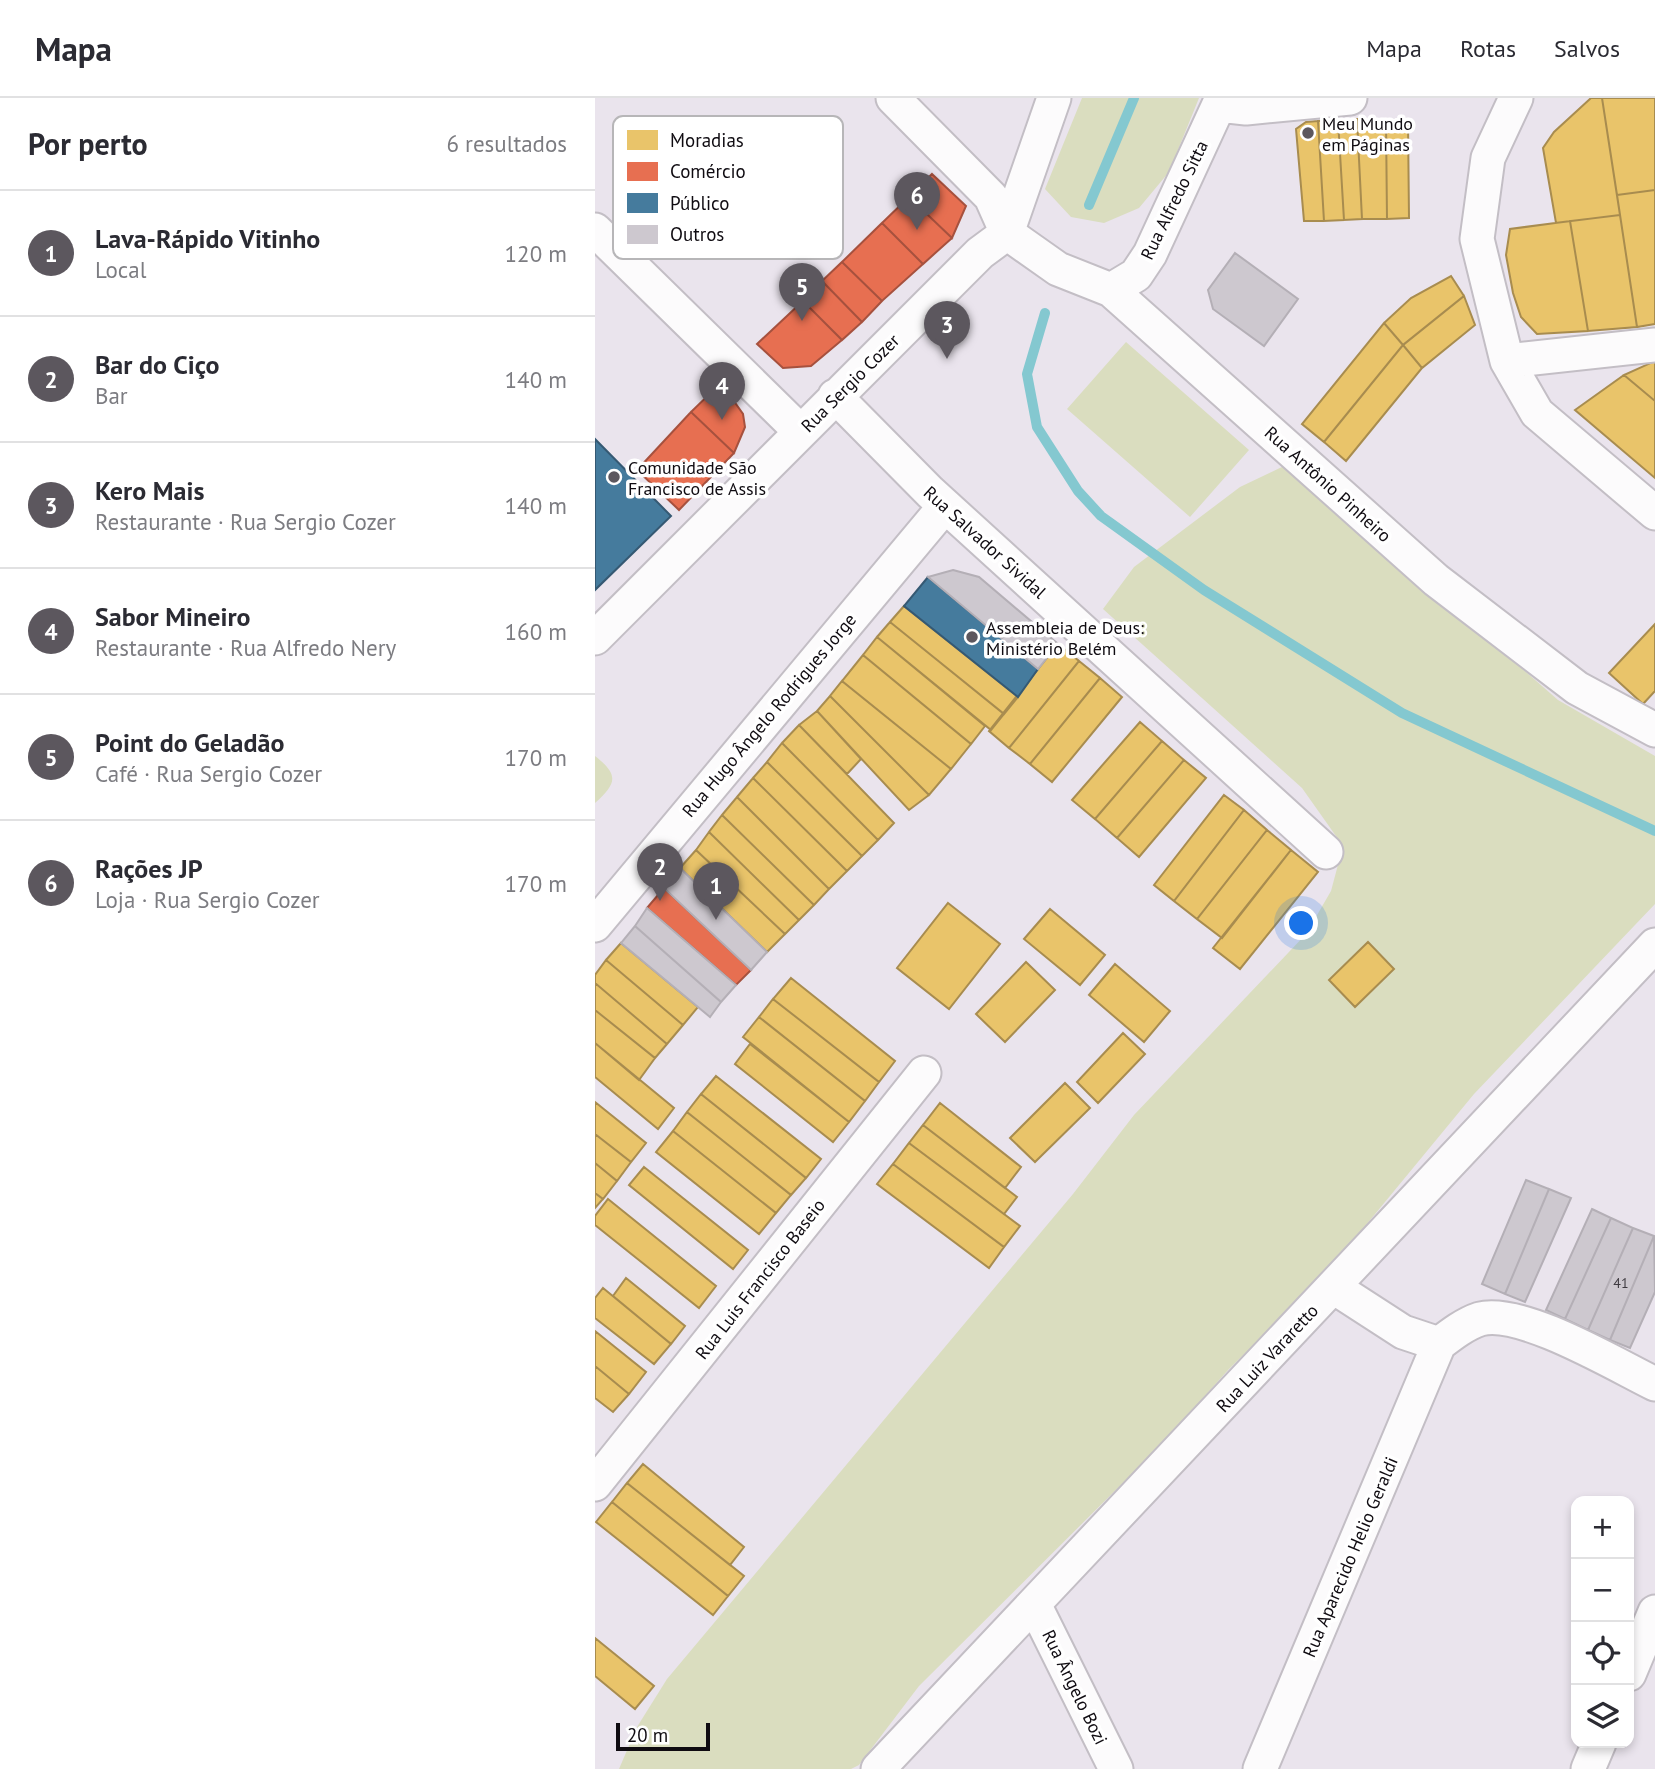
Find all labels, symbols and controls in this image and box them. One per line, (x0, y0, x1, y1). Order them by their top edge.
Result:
text: Mapa (35, 27, 112, 70)
text: Mapa (1366, 33, 1422, 64)
text: Rotas (1460, 33, 1516, 64)
text: Salvos (1554, 33, 1620, 64)
place label: Meu Mundo em Páginas (1322, 112, 1413, 156)
legend (613, 116, 843, 259)
text: Por perto (28, 124, 148, 163)
marker: Meu Mundo em Páginas (1300, 125, 1316, 141)
text: Moradias (670, 128, 744, 152)
text: 6 resultados (446, 129, 567, 158)
street label: Rua Alfredo Sitta (1135, 137, 1213, 263)
text: Comércio (670, 159, 746, 183)
pin: 6 (894, 172, 940, 230)
text: Público (670, 191, 729, 215)
text: Lava-Rápido Vitinho (95, 222, 320, 255)
text: Outros (670, 222, 724, 246)
text: 1 (44, 239, 58, 268)
text: 120 m (505, 239, 567, 268)
text: Local (95, 255, 146, 284)
pin: 5 (779, 263, 825, 321)
pin: 3 (924, 301, 970, 359)
street label: Rua Sergio Cozer (796, 329, 904, 437)
text: Bar do Ciço (95, 348, 220, 381)
pin: 4 (699, 362, 745, 420)
text: 2 (44, 365, 58, 394)
text: 140 m (505, 365, 567, 394)
text: Bar (95, 381, 128, 410)
street label: Rua Antônio Pinheiro (1260, 421, 1396, 547)
place label: Comunidade São Francisco de Assis (628, 456, 766, 500)
marker: Comunidade São Francisco de Assis (606, 469, 622, 485)
text: Kero Mais (95, 474, 204, 507)
street label: Rua Salvador Sividal (919, 481, 1052, 604)
text: 3 (44, 491, 58, 520)
text: 140 m (505, 491, 567, 520)
text: Restaurante · Rua Sergio Cozer (95, 507, 396, 536)
text: Sabor Mineiro (95, 600, 251, 633)
street label: Rua Hugo Ângelo Rodrigues Jorge (677, 608, 861, 822)
place label: Assembleia de Deus: Ministério Belém (986, 616, 1144, 660)
text: 4 (44, 617, 58, 646)
text: 160 m (505, 617, 567, 646)
marker: Assembleia de Deus: Ministério Belém (964, 629, 980, 645)
text: Restaurante · Rua Alfredo Nery (95, 633, 396, 662)
text: Point do Geladão (95, 726, 284, 759)
text: 5 (44, 743, 58, 772)
text: 170 m (505, 743, 567, 772)
text: Café · Rua Sergio Cozer (95, 759, 322, 788)
pin: 2 (637, 843, 683, 901)
text: Rações JP (95, 852, 203, 885)
pin: 1 (693, 862, 739, 920)
text: 6 (44, 869, 58, 898)
text: 170 m (505, 869, 567, 898)
text: Loja · Rua Sergio Cozer (95, 885, 320, 914)
your location (1284, 906, 1318, 940)
street label: Rua Luis Francisco Baseio (690, 1194, 830, 1364)
house number: 41 (1613, 1274, 1629, 1292)
street label: Rua Luiz Vararetto (1211, 1299, 1323, 1417)
street label: Rua Aparecido Helio Geraldi (1297, 1453, 1403, 1661)
map controls (1571, 1496, 1634, 1748)
button: + (1571, 1496, 1634, 1559)
button: − (1571, 1559, 1634, 1622)
button: locate (1571, 1622, 1634, 1685)
street label: Rua Ângelo Bozi (1037, 1626, 1113, 1748)
button: layers (1571, 1685, 1634, 1748)
scale bar (616, 1720, 711, 1752)
text: 20 m (627, 1723, 668, 1747)

